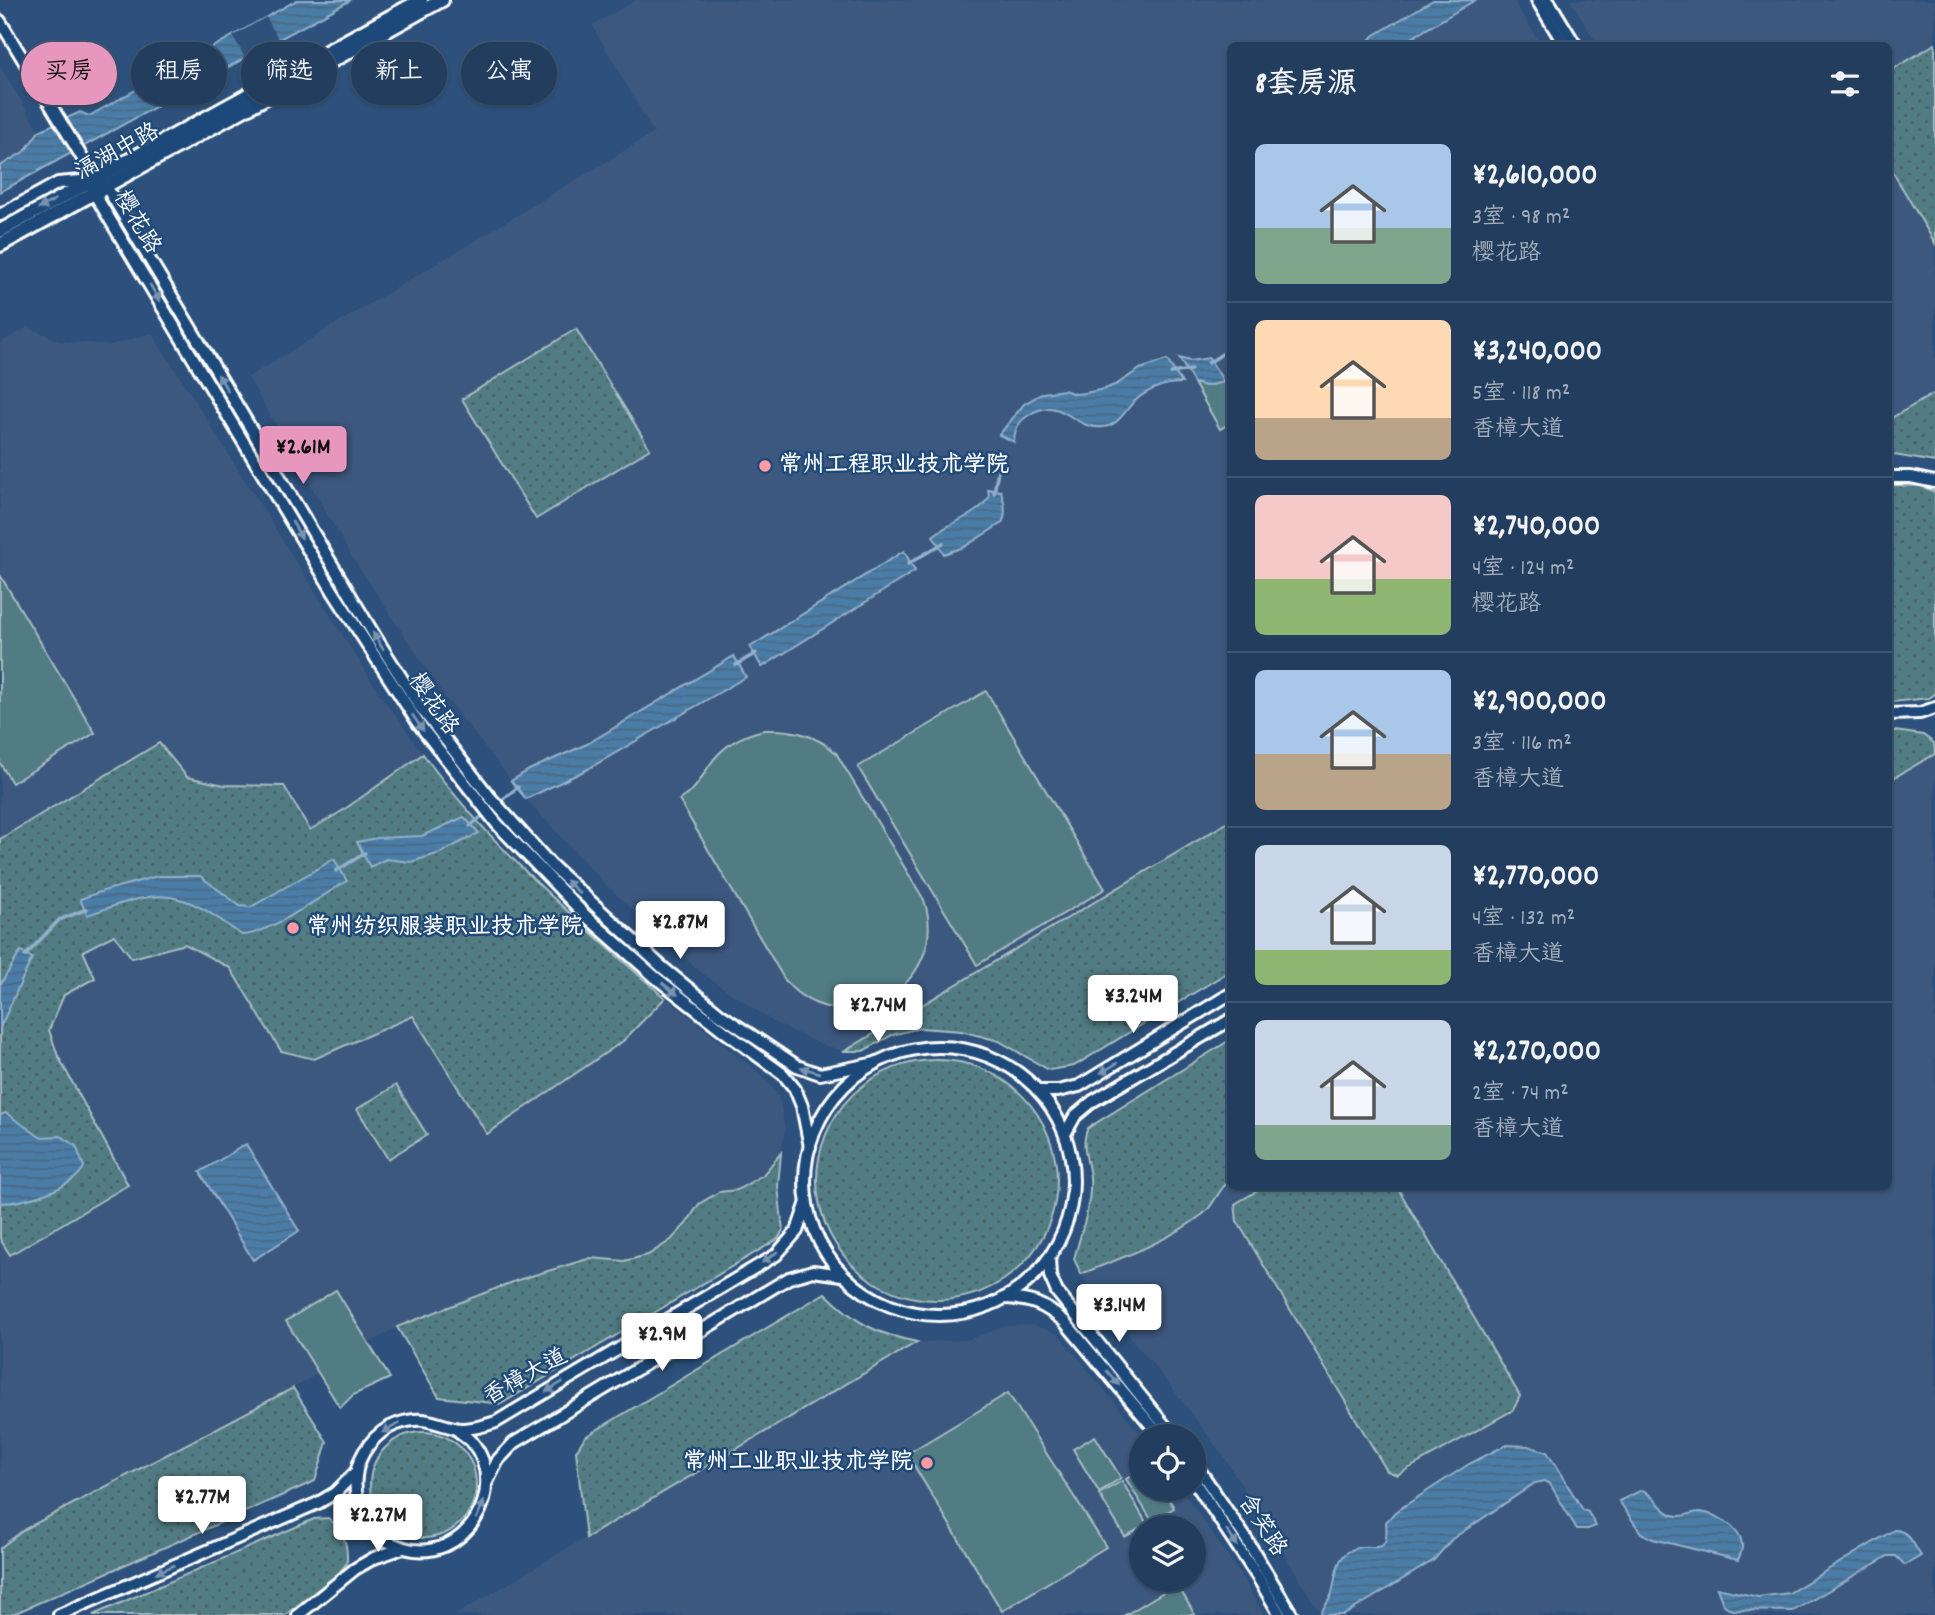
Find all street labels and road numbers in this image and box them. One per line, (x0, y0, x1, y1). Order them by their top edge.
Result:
street label: 滆湖中路 (70, 116, 166, 190)
street label: 樱花路 (104, 185, 168, 261)
street label: 樱花路 (399, 667, 465, 743)
street label: 香樟大道 (478, 1341, 574, 1415)
street label: 含笑路 (1228, 1488, 1294, 1564)

